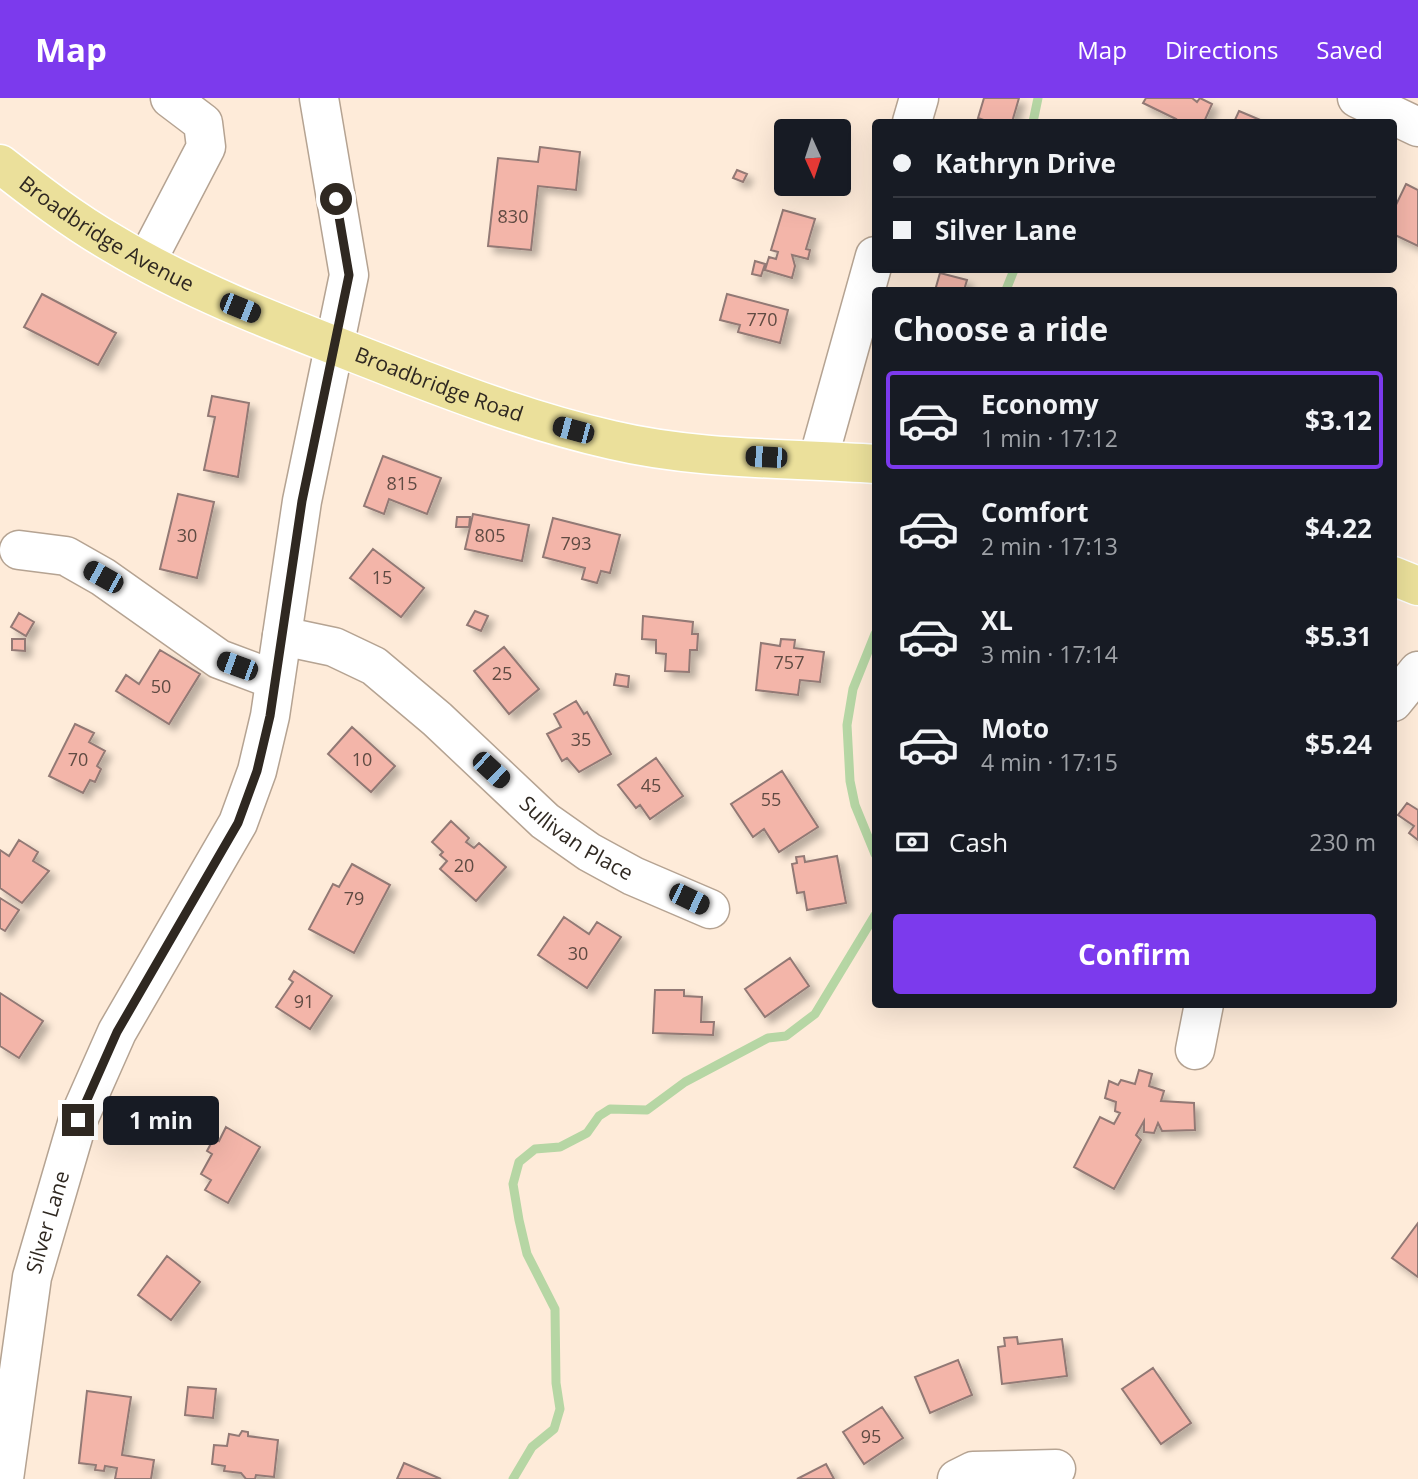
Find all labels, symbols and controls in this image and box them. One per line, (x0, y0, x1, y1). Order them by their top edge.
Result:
text: Map (35, 27, 107, 72)
text: Map (1077, 33, 1127, 66)
text: Directions (1165, 33, 1278, 66)
text: Saved (1316, 33, 1383, 66)
north arrow (774, 119, 850, 196)
map controls (774, 119, 851, 196)
text: Kathryn Drive (935, 145, 1116, 181)
street label: Broadbridge Avenue (14, 169, 199, 298)
route start (320, 183, 352, 215)
house number: 830 (498, 204, 528, 228)
text: Silver Lane (935, 212, 1077, 248)
car (217, 290, 264, 326)
house number: 770 (747, 307, 777, 331)
text: Choose a ride (893, 307, 1108, 350)
street label: Broadbridge Road (351, 340, 527, 428)
text: Economy (981, 386, 1099, 422)
icon: car (897, 389, 960, 452)
text: $3.12 (1305, 402, 1372, 438)
car (550, 414, 597, 446)
text: 1 min · 17:12 (981, 422, 1118, 454)
car (745, 445, 788, 469)
house number: 815 (387, 471, 417, 495)
text: Comfort (981, 494, 1088, 530)
icon: car (897, 497, 960, 560)
text: $4.22 (1305, 510, 1372, 546)
house number: 30 (177, 523, 197, 547)
house number: 805 (475, 523, 505, 547)
text: 2 min · 17:13 (981, 530, 1118, 562)
house number: 793 (561, 531, 591, 555)
car (80, 558, 127, 596)
house number: 15 (372, 565, 392, 589)
text: XL (981, 602, 1013, 638)
icon: car (897, 605, 960, 668)
text: $5.31 (1305, 618, 1372, 654)
text: 3 min · 17:14 (981, 638, 1118, 670)
car (214, 649, 261, 683)
house number: 757 (774, 650, 804, 674)
house number: 25 (492, 661, 512, 685)
house number: 50 (151, 674, 171, 698)
text: Moto (981, 710, 1049, 746)
icon: car (897, 713, 960, 776)
text: $5.24 (1305, 726, 1372, 762)
house number: 35 (571, 727, 591, 751)
text: 4 min · 17:15 (981, 746, 1118, 778)
house number: 70 (68, 747, 88, 771)
house number: 10 (352, 747, 372, 771)
car (469, 748, 514, 792)
house number: 45 (641, 773, 661, 797)
house number: 55 (761, 787, 781, 811)
street label: Sullivan Place (514, 789, 638, 886)
icon: cash (893, 823, 931, 861)
text: Cash (949, 824, 1008, 860)
text: 230 m (1309, 826, 1376, 858)
house number: 20 (454, 853, 474, 877)
car (666, 880, 713, 918)
house number: 79 (344, 886, 364, 910)
button: Confirm (893, 914, 1376, 994)
house number: 30 (568, 941, 588, 965)
house number: 91 (294, 989, 314, 1013)
callout: 1 min (102, 1096, 218, 1144)
route end (62, 1104, 94, 1136)
text: 1 min (129, 1104, 193, 1136)
street label: Silver Lane (19, 1167, 75, 1277)
house number: 95 (861, 1424, 881, 1448)

